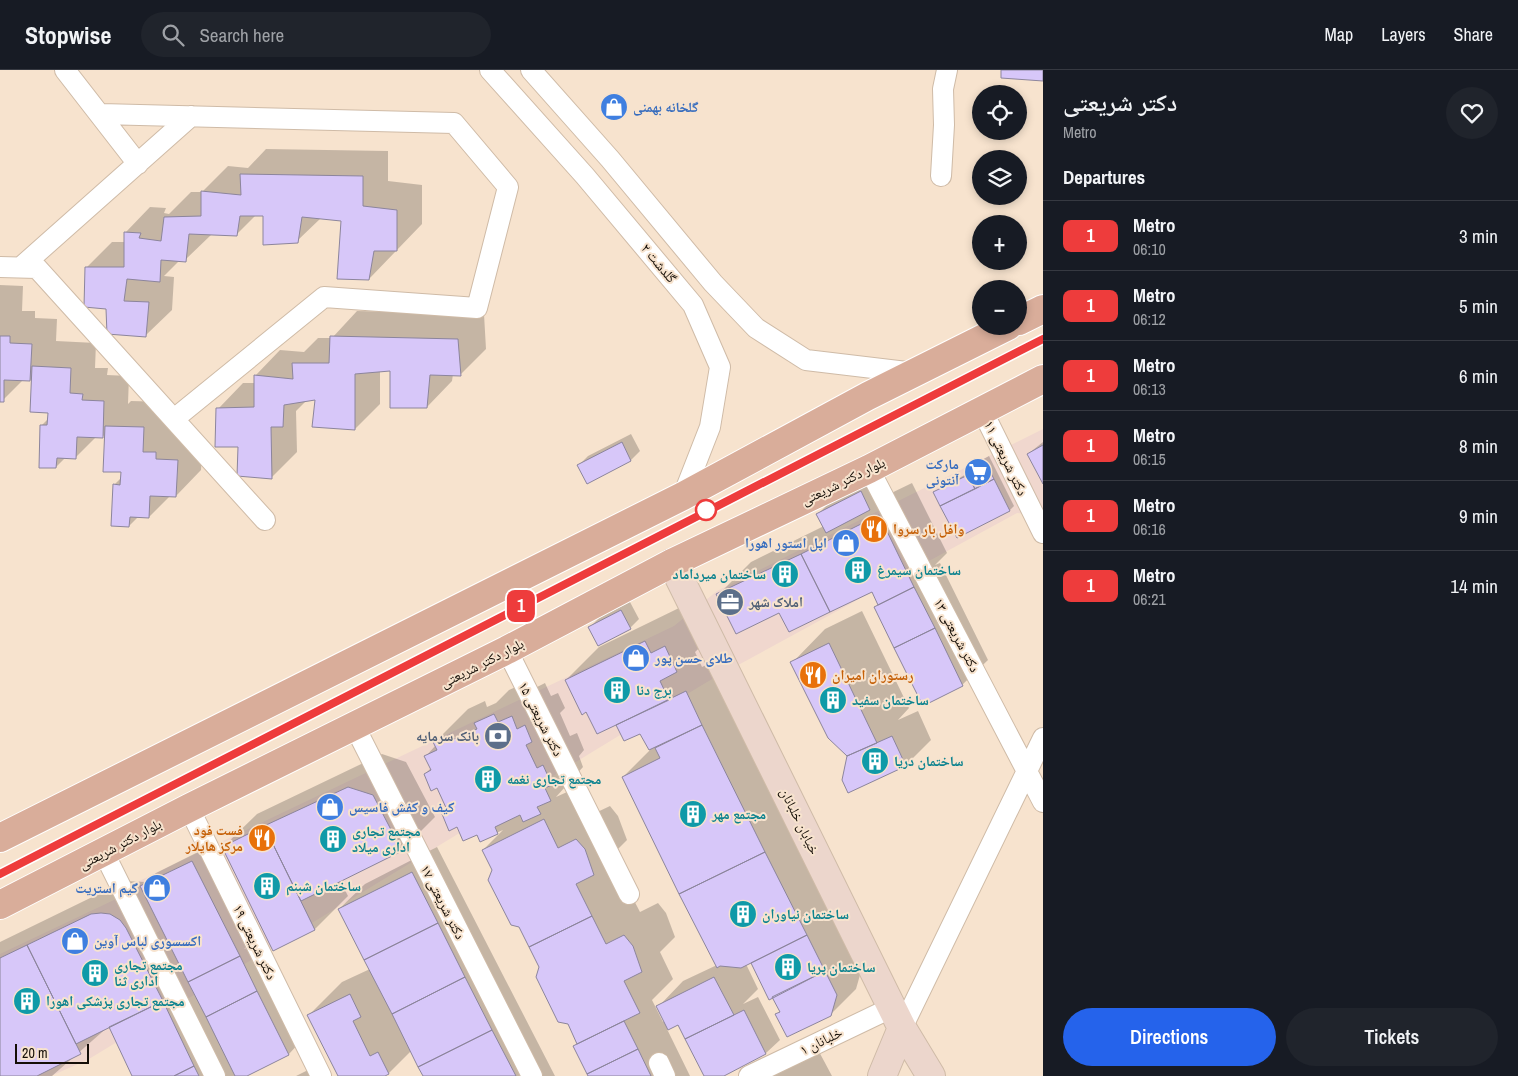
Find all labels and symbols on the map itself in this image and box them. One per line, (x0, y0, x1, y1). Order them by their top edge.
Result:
shop icon: گلخانه بهمنی (599, 92, 629, 122)
place label: گلخانه بهمنی (633, 98, 699, 116)
street label: گلدشت ۲ (637, 240, 681, 287)
street label: ۱۱ دکتر شریعتی (980, 417, 1032, 499)
street label: بلوار دکتر شریعتی (798, 453, 888, 509)
place label: مارکت آنتونی (925, 455, 959, 489)
supermarket icon: مارکت آنتونی (963, 457, 993, 487)
unlabelled marker (695, 499, 717, 521)
restaurant icon: وافل بار سروا (859, 514, 889, 544)
place label: وافل بار سروا (893, 520, 964, 538)
shop icon: اپل استور اهورا (831, 528, 861, 558)
place label: اپل استور اهورا (745, 534, 827, 552)
building icon: ساختمان سیمرغ (843, 555, 873, 585)
building icon: ساختمان میرداماد (770, 559, 800, 589)
place label: ساختمان سیمرغ (877, 561, 961, 579)
place label: ساختمان میرداماد (673, 565, 766, 583)
office icon: املاک شهر (715, 587, 745, 617)
line badge: 1 (505, 590, 537, 622)
place label: املاک شهر (748, 593, 803, 611)
street label: ۱۳ دکتر شریعتی (930, 595, 984, 675)
street label: بلوار دکتر شریعتی (437, 634, 527, 692)
shop icon: طلای حسن پور (621, 643, 651, 673)
place label: طلای حسن پور (654, 649, 733, 667)
restaurant icon: رستوران امیران (798, 660, 828, 690)
place label: رستوران امیران (832, 666, 913, 684)
building icon: برج دنا (602, 675, 632, 705)
street label: ۱۵ دکتر شریعتی (515, 679, 568, 760)
place label: برج دنا (636, 681, 672, 699)
building icon: ساختمان سفید (818, 685, 848, 715)
place label: ساختمان سفید (852, 691, 929, 709)
bank icon: بانک سرمایه (483, 721, 513, 751)
place label: بانک سرمایه (416, 727, 479, 745)
building icon: ساختمان دریا (860, 746, 890, 776)
place label: ساختمان دریا (894, 752, 964, 770)
building icon: مجتمع تجاری نغمه (473, 764, 503, 794)
place label: مجتمع تجاری نغمه (507, 770, 601, 789)
street label: خیابان خلبانان (776, 785, 824, 857)
shop icon: کیف و کفش فاسیس (315, 792, 345, 822)
place label: کیف و کفش فاسیس (349, 798, 454, 816)
building icon: مجتمع مهر (678, 799, 708, 829)
place label: مجتمع مهر (711, 805, 766, 824)
street label: بلوار دکتر شریعتی (75, 815, 165, 873)
place label: فست فود مرکز هایلار (185, 821, 243, 855)
place label: مجتمع تجاری اداری میلاد (352, 822, 421, 856)
restaurant icon: فست فود مرکز هایلار (247, 823, 277, 853)
building icon: مجتمع تجاری اداری میلاد (318, 824, 348, 854)
street label: ۱۷ دکتر شریعتی (417, 862, 470, 943)
building icon: ساختمان شبنم (252, 871, 282, 901)
shop icon: گیم استریت (142, 873, 172, 903)
place label: ساختمان شبنم (286, 877, 361, 896)
place label: گیم استریت (75, 879, 138, 898)
building icon: ساختمان نیاوران (728, 899, 758, 929)
street label: ۱۹ دکتر شریعتی (229, 901, 281, 983)
place label: ساختمان نیاوران (762, 905, 849, 923)
shop icon: اکسسوری لباس آوین (60, 926, 90, 956)
place label: اکسسوری لباس آوین (94, 932, 201, 950)
building icon: ساختمان پریا (773, 952, 803, 982)
place label: مجتمع تجاری اداری ثنا (114, 956, 183, 990)
building icon: مجتمع تجاری اداری ثنا (80, 958, 110, 988)
place label: ساختمان پریا (807, 958, 876, 976)
building icon: مجتمع تجاری پزشکی اهورا (12, 986, 42, 1016)
place label: مجتمع تجاری پزشکی اهورا (46, 992, 185, 1011)
street label: ۱ خلبانان (797, 1023, 845, 1059)
scale bar (15, 1041, 89, 1064)

